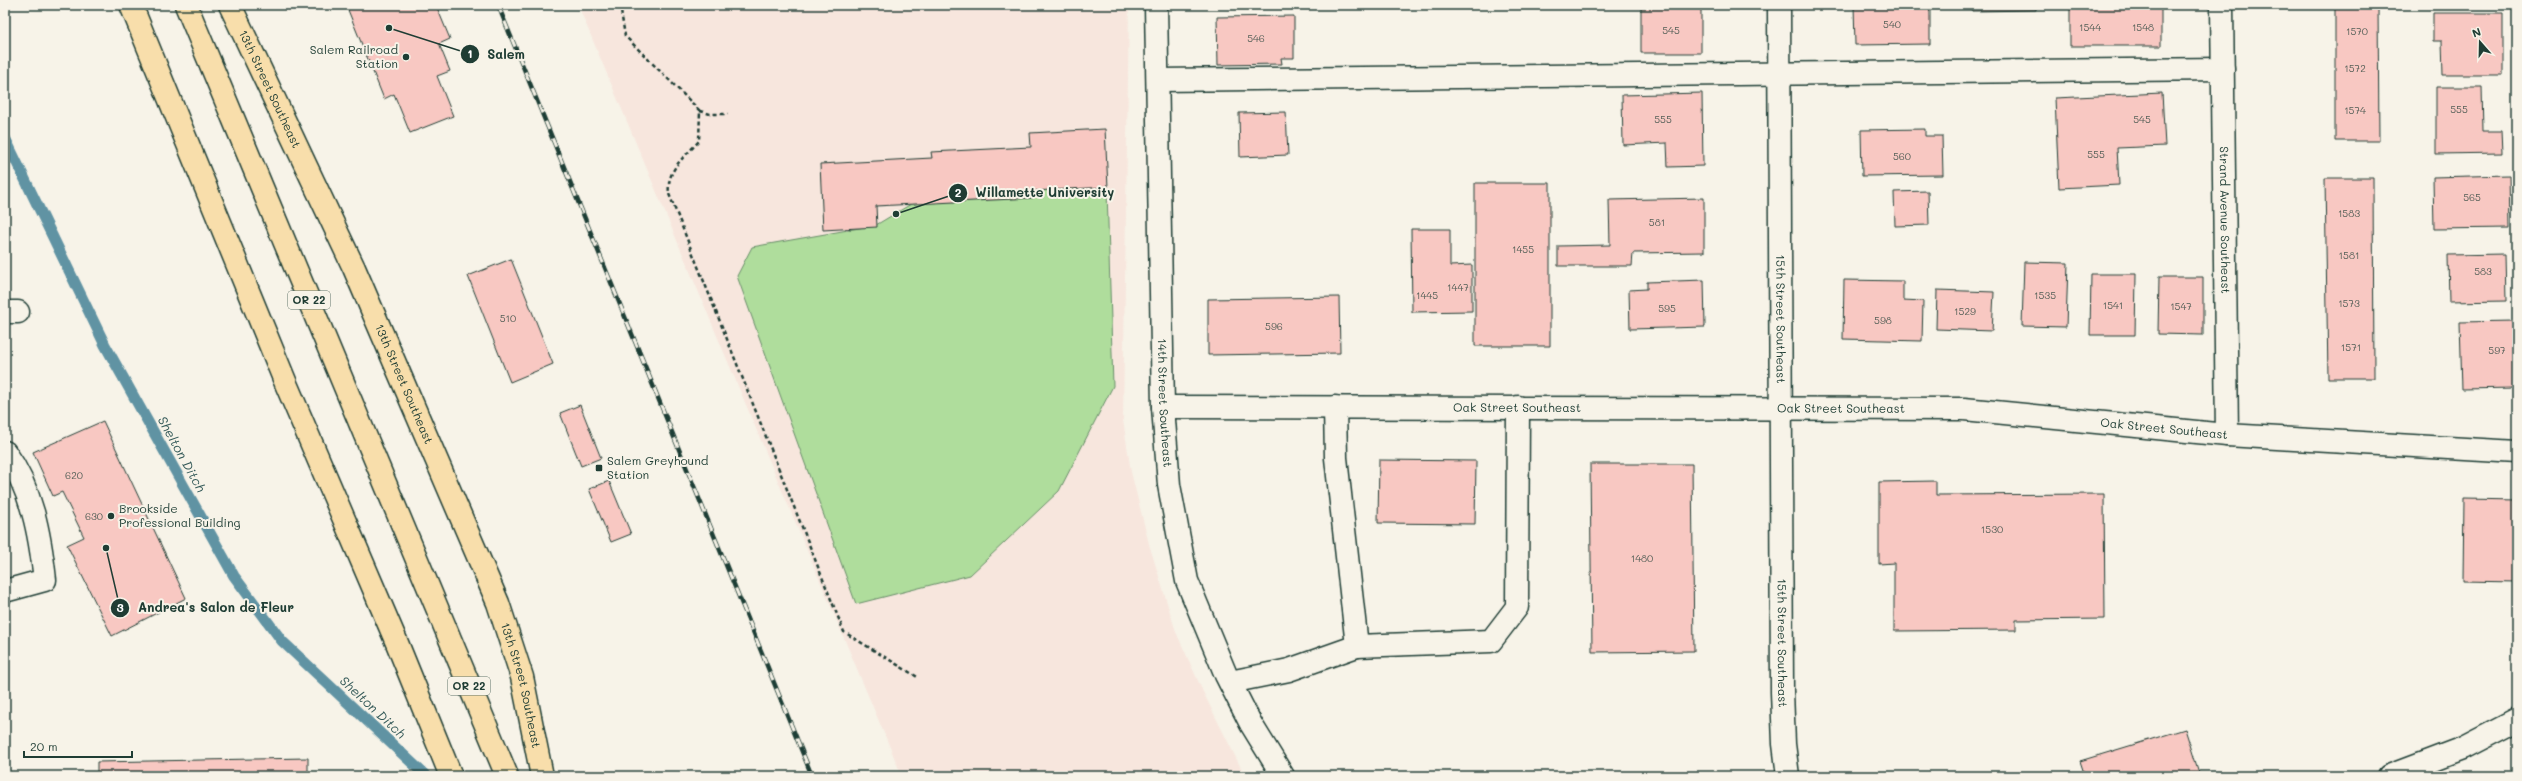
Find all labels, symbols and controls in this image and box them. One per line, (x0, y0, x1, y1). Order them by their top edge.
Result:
house number: 540 (1883, 17, 1901, 31)
house number: 1544 (2079, 20, 2101, 34)
house number: 1548 (2132, 20, 2154, 34)
north arrow (2460, 22, 2500, 62)
house number: 545 (1662, 23, 1680, 37)
house number: 1570 (2346, 24, 2368, 38)
text: N (2470, 24, 2483, 41)
street label: 13th Street Southeast (236, 27, 305, 150)
house number: 546 (1247, 31, 1265, 45)
place label: Salem Railroad Station (310, 41, 398, 71)
callout: Salem (460, 41, 533, 66)
text: 1 (467, 45, 473, 61)
text: Salem (487, 45, 525, 62)
marker: Salem Railroad Station (401, 52, 411, 62)
house number: 1572 (2344, 61, 2366, 75)
house number: 555 (2450, 102, 2468, 116)
house number: 1574 (2344, 103, 2366, 117)
house number: 555 (1654, 112, 1672, 126)
house number: 545 (2133, 112, 2151, 126)
street label: Strand Avenue Southeast (2217, 146, 2234, 294)
house number: 555 (2087, 147, 2105, 161)
house number: 560 (1893, 149, 1911, 163)
callout: Willamette University (948, 180, 1123, 205)
text: Willamette University (976, 183, 1114, 201)
text: 2 (955, 184, 962, 200)
house number: 565 (2463, 190, 2481, 204)
house number: 1583 (2338, 206, 2360, 220)
house number: 581 (1649, 215, 1665, 229)
house number: 1455 (1512, 242, 1534, 256)
house number: 1581 (2339, 248, 2359, 262)
street label: 15th Street Southeast (1773, 254, 1790, 383)
house number: 583 (2474, 264, 2492, 278)
house number: 1447 (1447, 280, 1469, 294)
house number: 1445 (1416, 288, 1438, 302)
house number: 1535 (2034, 288, 2056, 302)
road number: OR 22 (288, 291, 330, 309)
house number: 1573 (2338, 296, 2360, 310)
house number: 1541 (2103, 298, 2123, 312)
house number: 1547 (2170, 299, 2192, 313)
house number: 595 (1658, 301, 1676, 315)
house number: 1529 (1954, 304, 1976, 318)
house number: 510 (500, 311, 516, 325)
house number: 598 (1874, 313, 1892, 327)
house number: 596 (1265, 319, 1283, 333)
street label: 13th Street Southeast (372, 321, 438, 446)
street label: 14th Street Southeast (1155, 338, 1177, 468)
house number: 1571 (2341, 340, 2361, 354)
house number: 597 (2488, 343, 2506, 357)
street label: Oak Street Southeast (1453, 399, 1581, 415)
street label: Oak Street Southeast (1777, 400, 1905, 416)
water label: Shelton Ditch (155, 413, 210, 495)
street label: Oak Street Southeast (2100, 414, 2229, 442)
place label: Salem Greyhound Station (607, 452, 709, 482)
marker: Salem Greyhound Station (594, 463, 604, 473)
house number: 620 (65, 468, 83, 482)
place label: Brookside Professional Building (119, 500, 241, 530)
house number: 630 (85, 509, 103, 523)
marker: Brookside Professional Building (106, 511, 116, 521)
house number: 1530 (1981, 522, 2003, 536)
house number: 1480 (1631, 551, 1653, 565)
street label: 15th Street Southeast (1775, 578, 1792, 708)
callout: Andrea's Salon de Fleur (110, 595, 302, 620)
text: Andrea's Salon de Fleur (138, 598, 294, 615)
text: 3 (116, 599, 124, 615)
street label: 13th Street Southeast (498, 620, 545, 749)
water label: Shelton Ditch (337, 672, 410, 742)
road number: OR 22 (448, 677, 490, 695)
scale bar (24, 733, 132, 759)
text: 20 m (30, 738, 58, 754)

